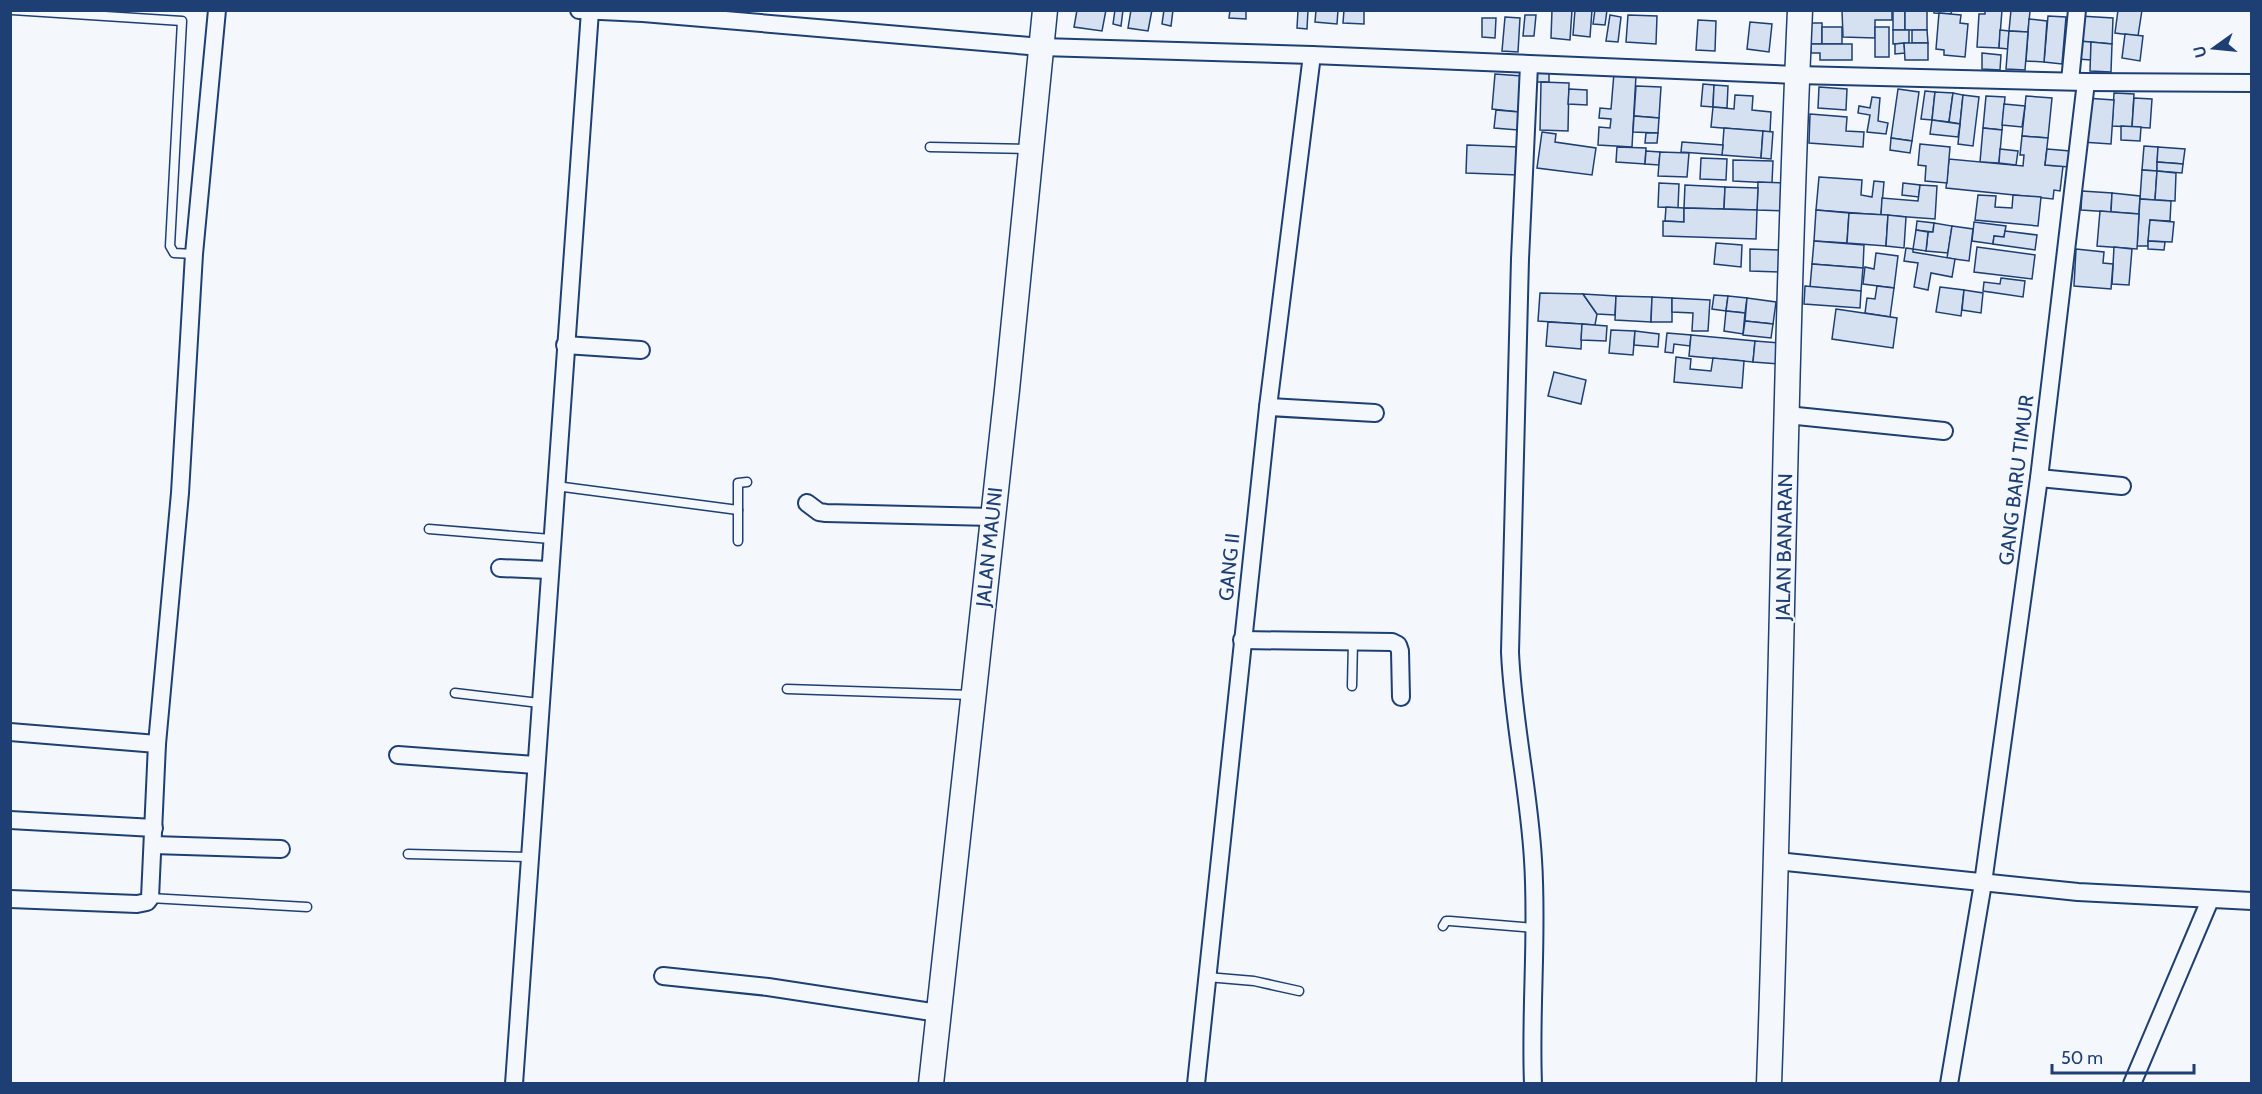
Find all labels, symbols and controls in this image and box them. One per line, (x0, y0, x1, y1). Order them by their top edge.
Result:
north arrow (2184, 18, 2244, 78)
text: U (2189, 44, 2211, 60)
street label: GANG BARU TIMUR (1994, 393, 2038, 567)
street label: JALAN BANARAN (1771, 473, 1797, 622)
street label: JALAN MAUNI (971, 486, 1007, 609)
street label: GANG II (1214, 532, 1244, 602)
scale bar (2052, 1037, 2194, 1075)
text: 50 m (2061, 1047, 2103, 1069)

